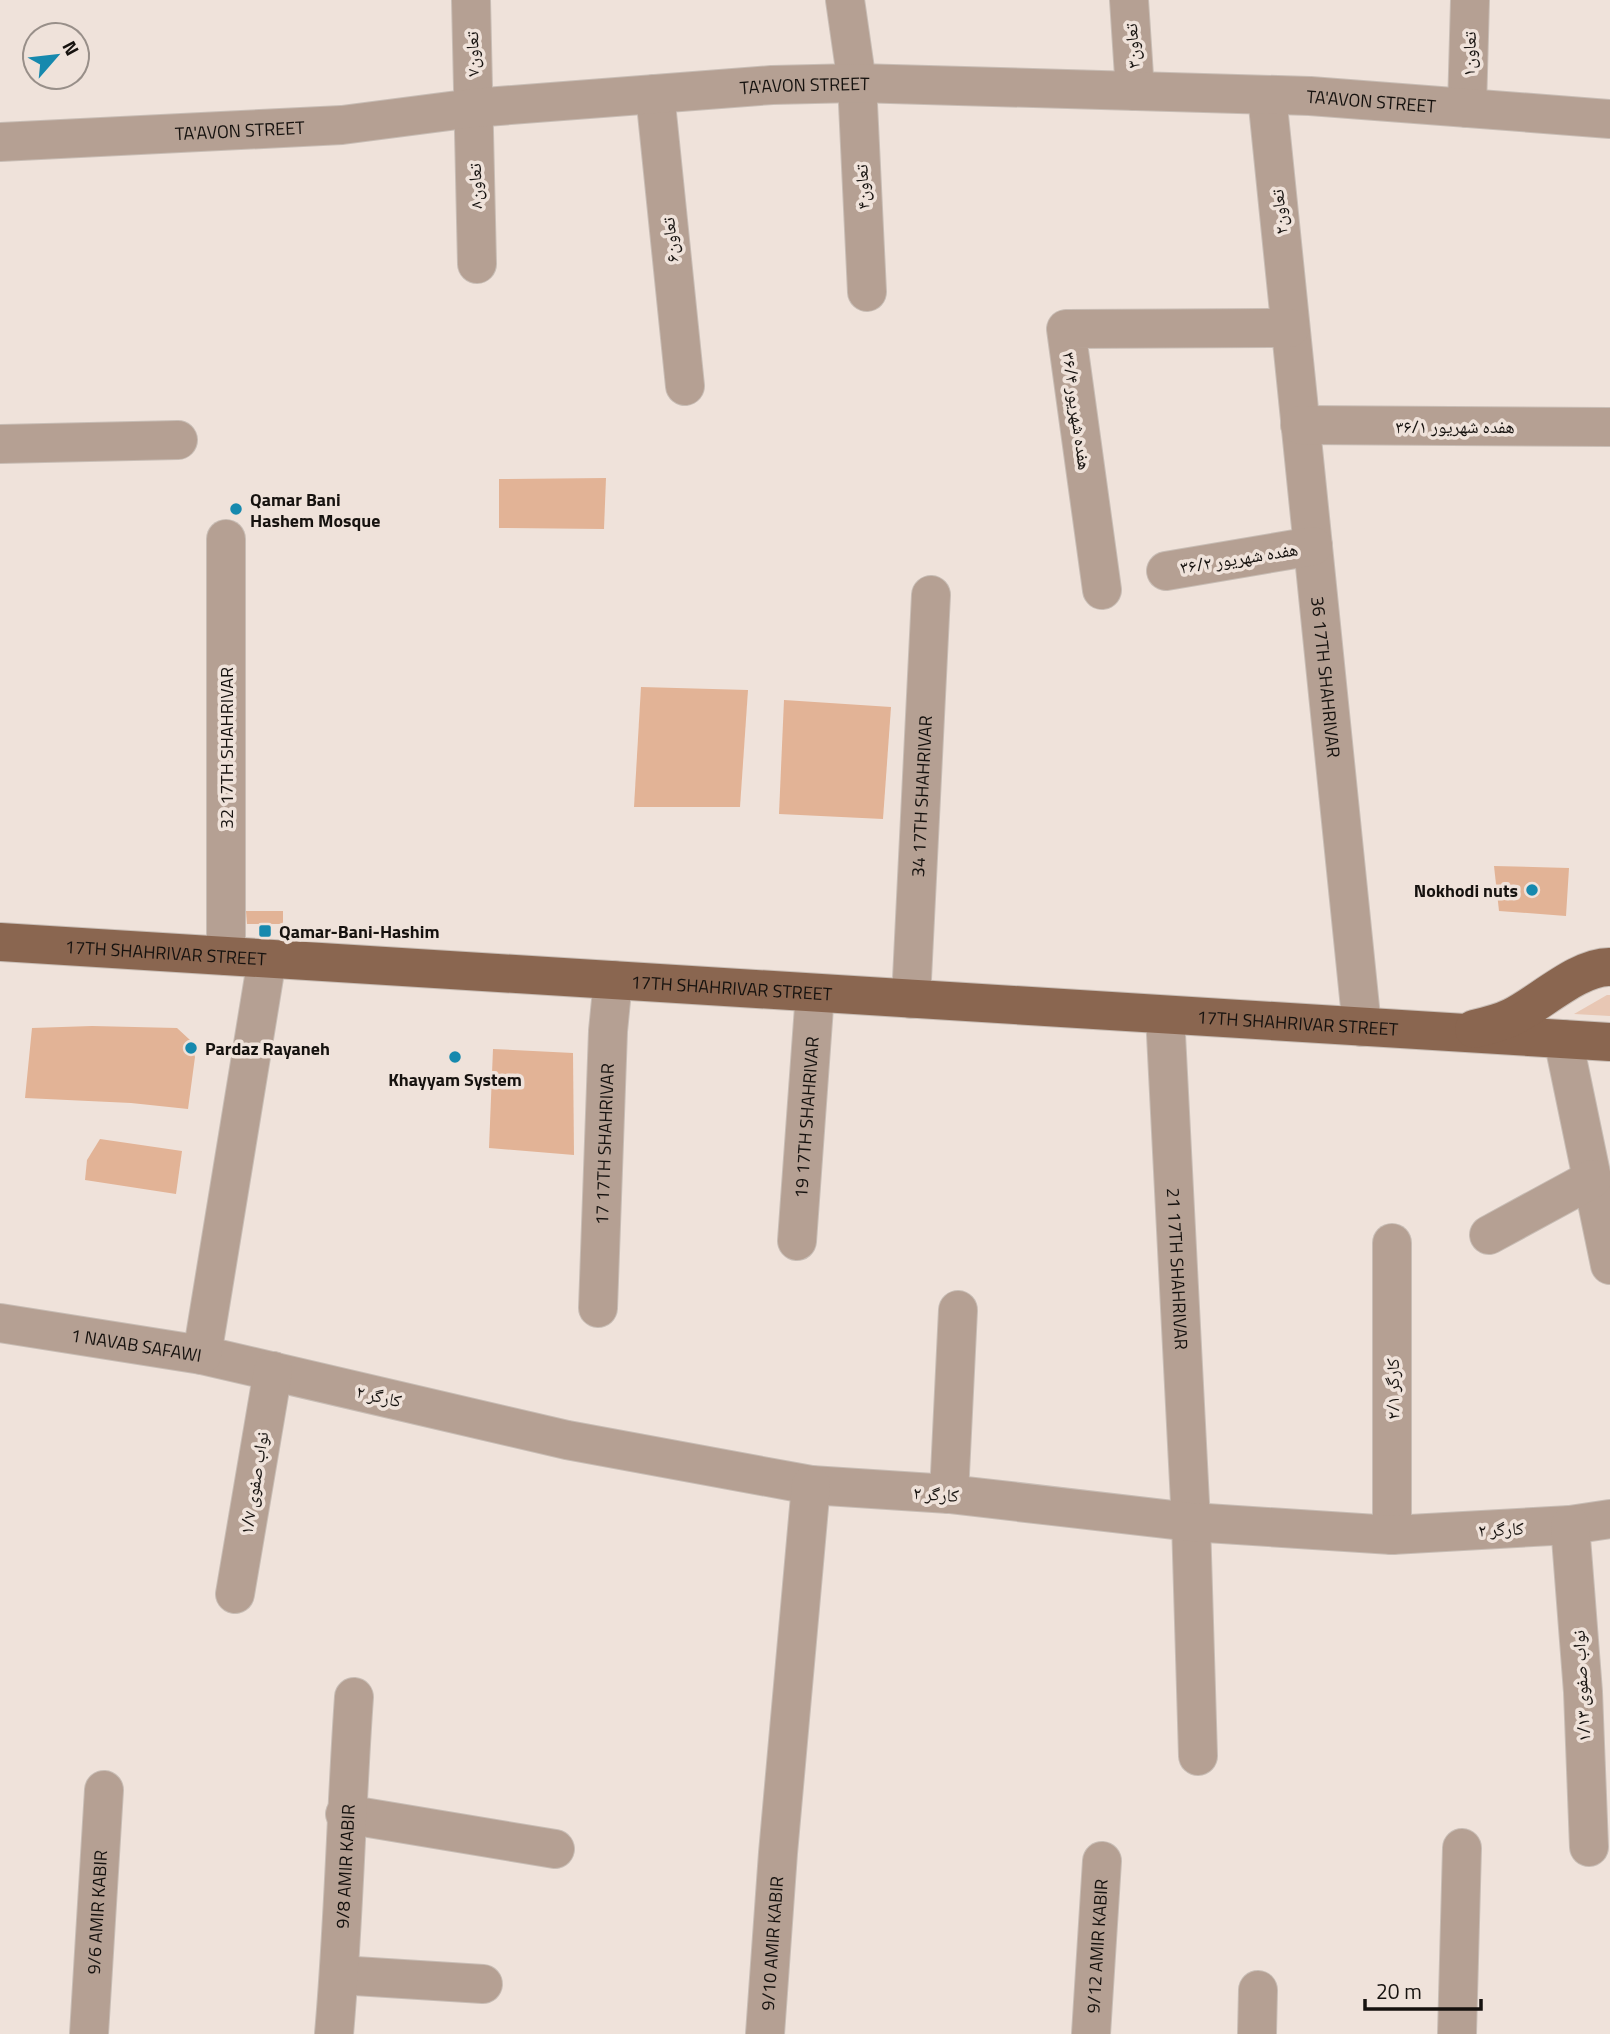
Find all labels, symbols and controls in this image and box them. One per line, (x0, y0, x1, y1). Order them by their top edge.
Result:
north arrow (21, 21, 91, 91)
street label: تعاون۳ (1117, 22, 1147, 70)
street label: تعاون۷ (458, 31, 486, 77)
street label: تعاون۱ (1455, 31, 1483, 77)
text: N (56, 35, 87, 60)
street label: TA'AVON STREET (739, 69, 870, 101)
street label: TA'AVON STREET (1305, 82, 1438, 119)
street label: TA'AVON STREET (174, 113, 306, 147)
street label: تعاون۸ (461, 163, 489, 209)
street label: تعاون۴ (847, 164, 877, 210)
street label: تعاون۲ (1263, 188, 1295, 236)
street label: تعاون۶ (654, 216, 686, 264)
street label: هفده شهریور ۳۶/۴ (1055, 350, 1099, 472)
street label: هفده شهریور ۳۶/۱ (1395, 413, 1515, 440)
place label: Qamar Bani Hashem Mosque (250, 486, 380, 534)
marker: Qamar Bani Hashem Mosque (228, 501, 244, 517)
street label: هفده شهریور ۳۶/۲ (1178, 535, 1300, 581)
street label: 36 17TH SHAHRIVAR (1305, 595, 1348, 759)
street label: 32 17TH SHAHRIVAR (213, 667, 240, 829)
street label: 34 17TH SHAHRIVAR (904, 715, 939, 878)
place label: Nokhodi nuts (1414, 877, 1518, 904)
marker: Nokhodi nuts (1524, 882, 1540, 898)
place label: Qamar-Bani-Hashim (279, 918, 440, 945)
marker: Qamar-Bani-Hashim (257, 923, 273, 939)
street label: 17TH SHAHRIVAR STREET (64, 933, 268, 972)
street label: 17TH SHAHRIVAR STREET (630, 968, 834, 1007)
street label: 17TH SHAHRIVAR STREET (1196, 1003, 1399, 1042)
place label: Pardaz Rayaneh (205, 1035, 330, 1062)
street label: 19 17TH SHAHRIVAR (787, 1036, 825, 1199)
marker: Pardaz Rayaneh (183, 1040, 199, 1056)
marker: Khayyam System (447, 1049, 463, 1065)
street label: 17 17TH SHAHRIVAR (588, 1063, 620, 1226)
place label: Khayyam System (388, 1066, 522, 1093)
street label: 21 17TH SHAHRIVAR (1160, 1187, 1196, 1350)
street label: 1 NAVAB SAFAWI (69, 1321, 204, 1368)
street label: کارگر ۲/۱ (1379, 1358, 1406, 1420)
street label: کارگر ۲ (354, 1378, 405, 1414)
street label: نواب صفوی ۱/۷ (233, 1430, 275, 1536)
street label: کارگر ۲ (912, 1479, 960, 1509)
street label: کارگر ۲ (1477, 1514, 1525, 1544)
street label: نواب صفوی ۱/۱۳ (1565, 1629, 1597, 1743)
street label: 9/8 AMIR KABIR (328, 1803, 361, 1929)
street label: 9/6 AMIR KABIR (79, 1849, 114, 1975)
street label: 9/10 AMIR KABIR (753, 1875, 790, 2011)
street label: 9/12 AMIR KABIR (1079, 1878, 1114, 2014)
scale bar (1365, 1968, 1480, 2012)
text: 20 m (1376, 1975, 1422, 2007)

